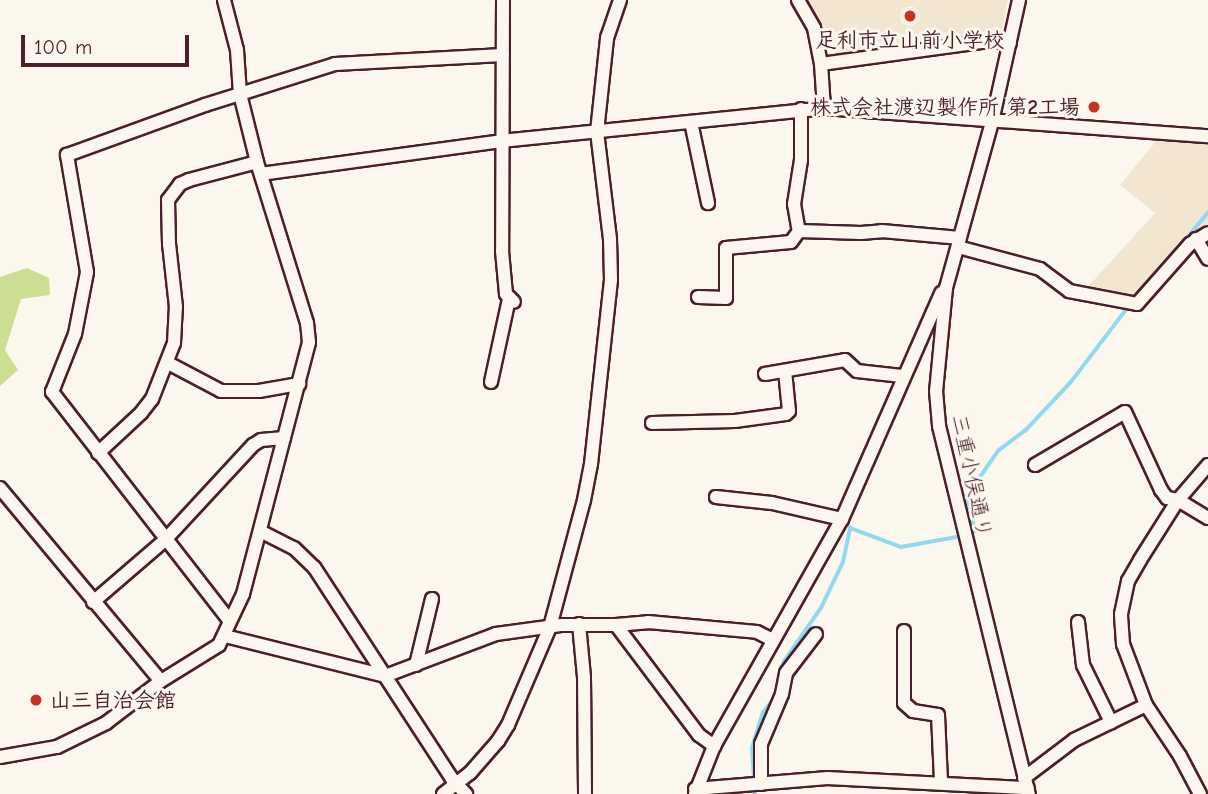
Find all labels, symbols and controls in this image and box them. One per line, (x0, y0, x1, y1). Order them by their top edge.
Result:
marker: 足利市立山前小学校 (902, 8, 918, 24)
scale bar (24, 21, 192, 65)
place label: 足利市立山前小学校 (816, 27, 1004, 53)
text: 100 m (34, 35, 92, 59)
place label: 株式会社渡辺製作所 第2工場 (810, 94, 1080, 120)
marker: 株式会社渡辺製作所 第2工場 (1086, 99, 1102, 115)
street label: 三重小俣通り (947, 412, 997, 540)
place label: 山三自治会館 (50, 687, 176, 713)
marker: 山三自治会館 (28, 692, 44, 708)

